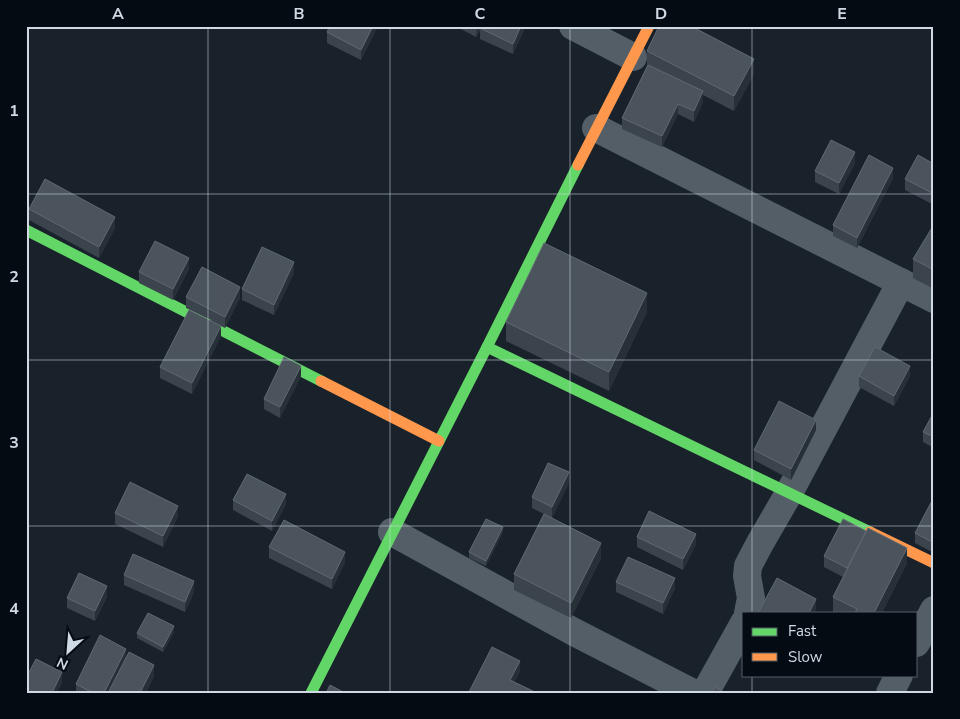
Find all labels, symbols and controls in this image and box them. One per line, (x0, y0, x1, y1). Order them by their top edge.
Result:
text: A (112, 3, 124, 25)
text: B (293, 3, 305, 25)
text: C (475, 3, 486, 25)
text: D (655, 3, 667, 25)
text: E (837, 3, 847, 25)
text: 1 (9, 100, 19, 122)
text: 2 (9, 266, 19, 288)
text: 3 (9, 432, 19, 454)
text: 4 (9, 598, 19, 620)
legend (742, 612, 918, 676)
text: Fast (788, 621, 817, 641)
north arrow (42, 626, 92, 676)
text: Slow (788, 647, 823, 667)
text: N (54, 652, 71, 674)

